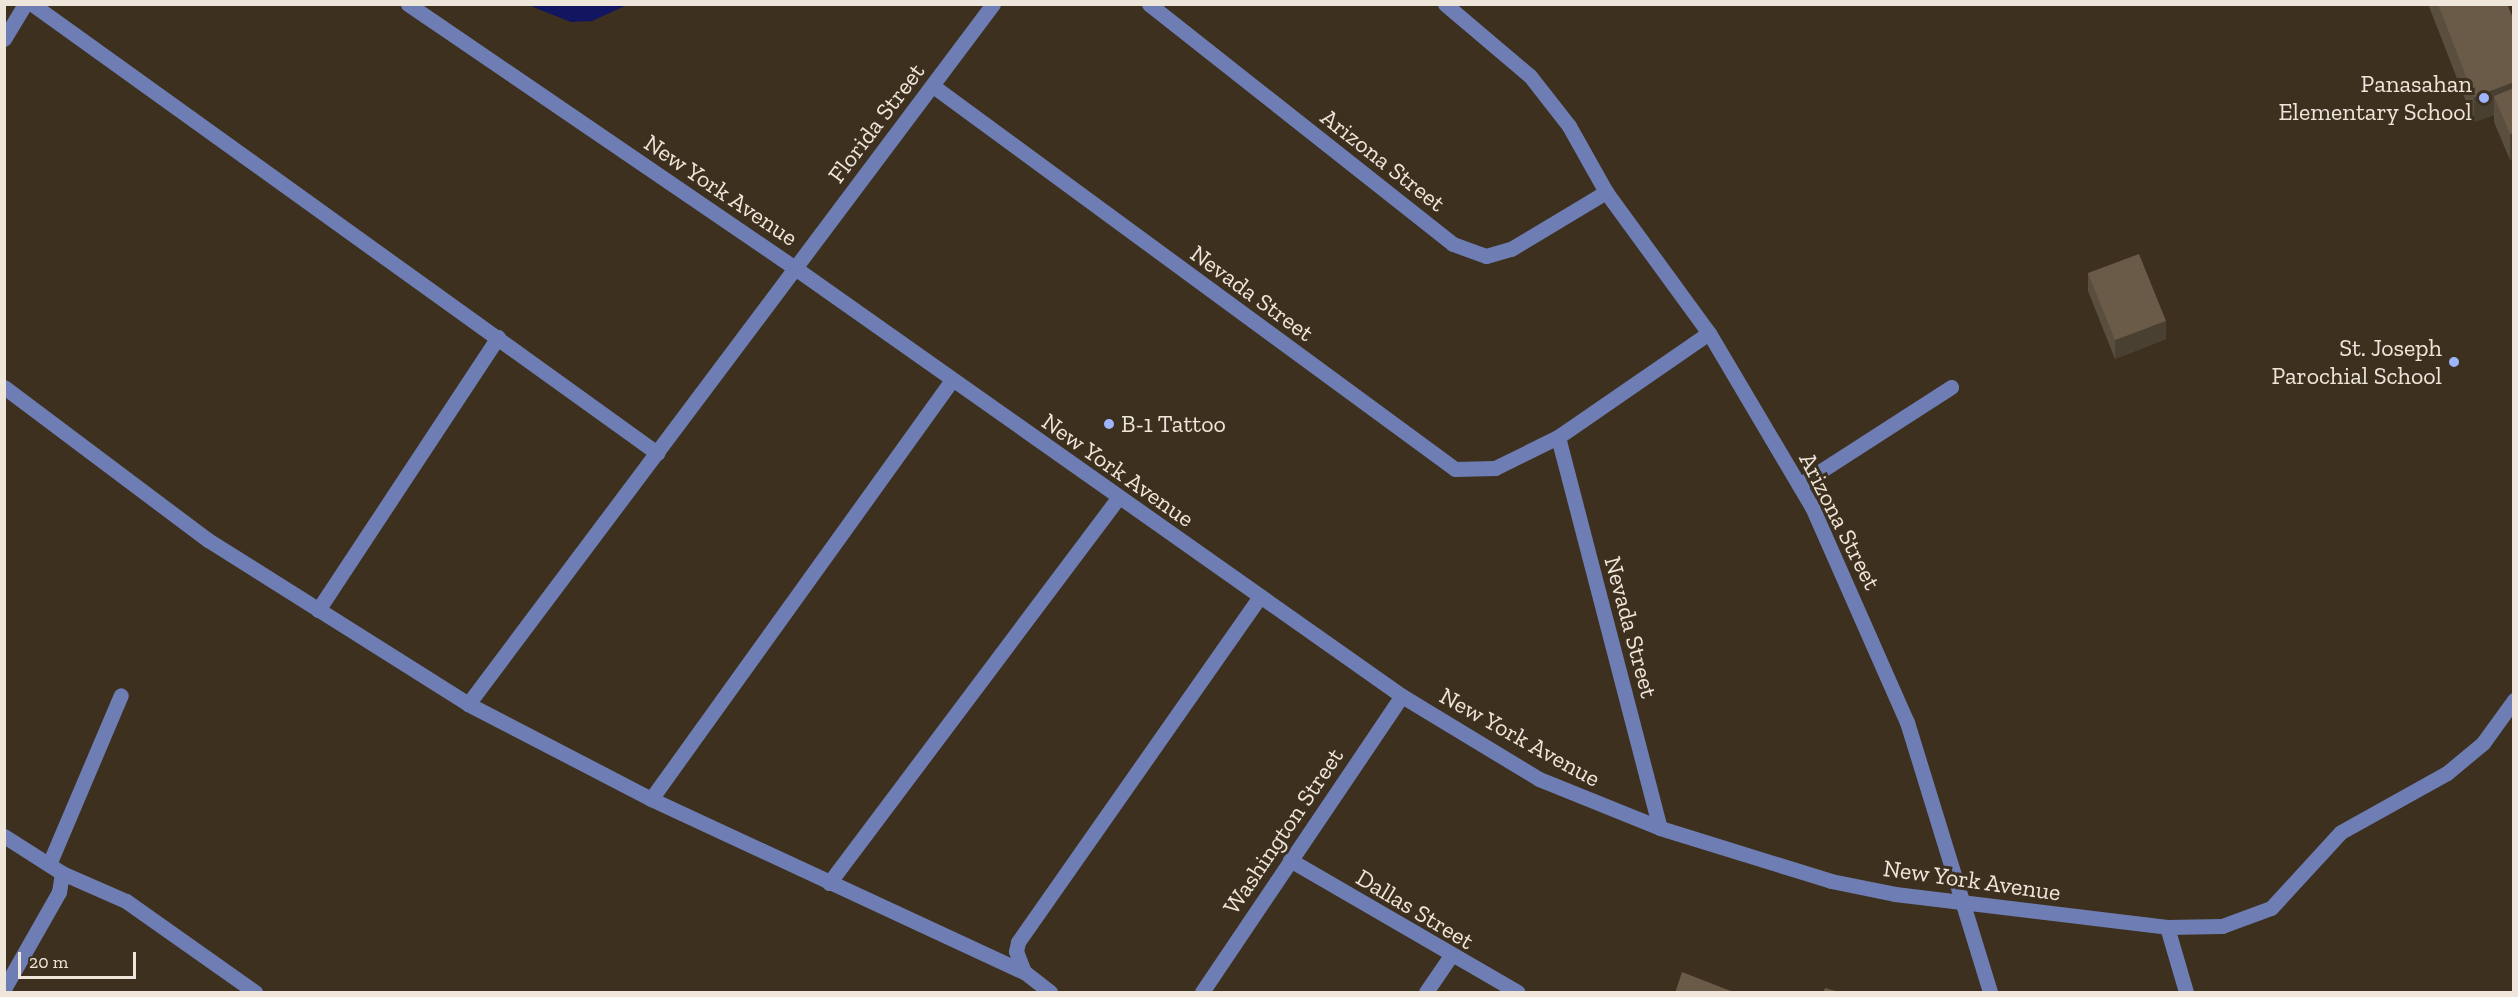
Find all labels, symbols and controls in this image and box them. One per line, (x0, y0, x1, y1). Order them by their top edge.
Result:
street label: Florida Street (822, 57, 930, 189)
place label: Panasahan Elementary School (2278, 70, 2472, 126)
marker: Panasahan Elementary School (2477, 91, 2491, 105)
street label: Arizona Street (1315, 103, 1451, 217)
street label: New York Avenue (638, 127, 804, 253)
street label: Nevada Street (1185, 239, 1319, 347)
place label: St. Joseph Parochial School (2271, 334, 2442, 390)
marker: St. Joseph Parochial School (2447, 355, 2461, 369)
street label: New York Avenue (1036, 406, 1200, 534)
place label: B-1 Tattoo (1121, 410, 1226, 438)
marker: B-1 Tattoo (1102, 417, 1116, 431)
street label: Arizona Street (1793, 448, 1887, 594)
street label: Nevada Street (1598, 553, 1664, 701)
street label: New York Avenue (1434, 680, 1606, 794)
street label: Washington Street (1217, 742, 1349, 920)
street label: New York Avenue (1880, 853, 2064, 907)
street label: Dallas Street (1351, 863, 1479, 955)
scale bar (21, 940, 140, 978)
text: 20 m (29, 951, 68, 973)

